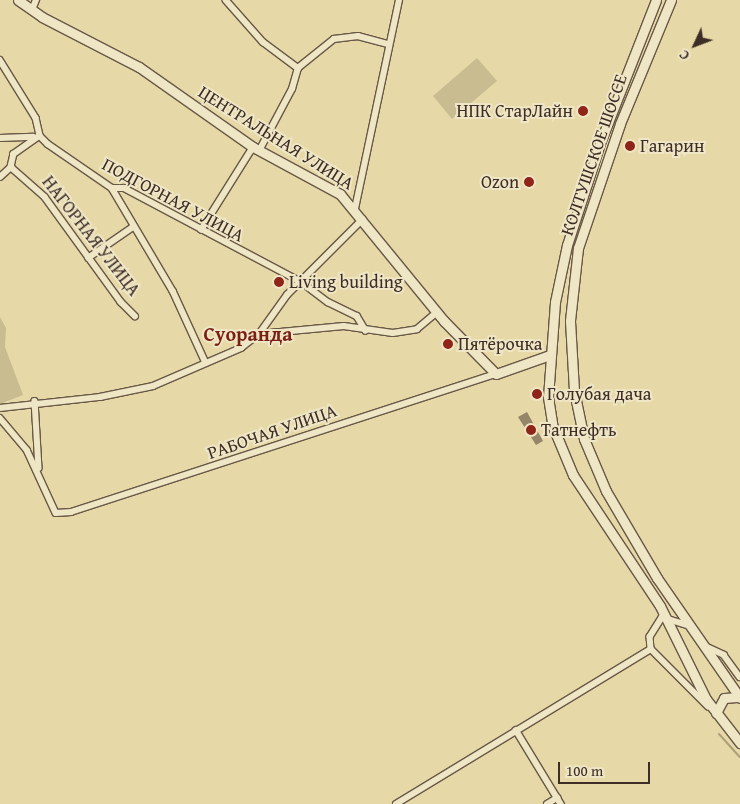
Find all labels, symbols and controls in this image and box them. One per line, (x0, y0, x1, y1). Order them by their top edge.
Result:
north arrow (670, 20, 720, 70)
text: С (674, 46, 694, 65)
street label: КОЛТУШСКОЕ ШОССЕ (556, 72, 632, 238)
street label: ЦЕНТРАЛЬНАЯ УЛИЦА (194, 81, 358, 195)
place label: НПК СтарЛайн (457, 100, 573, 122)
marker: НПК СтарЛайн (577, 105, 589, 117)
place label: Гагарин (640, 135, 704, 157)
marker: Гагарин (624, 140, 636, 152)
street label: ПОДГОРНАЯ УЛИЦА (98, 153, 248, 247)
place label: Ozon (481, 171, 519, 193)
street label: НАГОРНАЯ УЛИЦА (37, 172, 145, 300)
marker: Ozon (523, 176, 535, 188)
place label: Living building (289, 271, 403, 293)
marker: Living building (273, 276, 285, 288)
district label: Суоранда (204, 321, 292, 345)
place label: Пятёрочка (458, 333, 542, 355)
marker: Пятёрочка (442, 338, 454, 350)
place label: Голубая дача (547, 383, 651, 405)
marker: Голубая дача (531, 388, 543, 400)
street label: РАБОЧАЯ УЛИЦА (205, 400, 339, 464)
place label: Татнефть (541, 419, 616, 441)
marker: Татнефть (525, 424, 537, 436)
scale bar (560, 752, 652, 784)
text: 100 m (566, 760, 603, 781)

